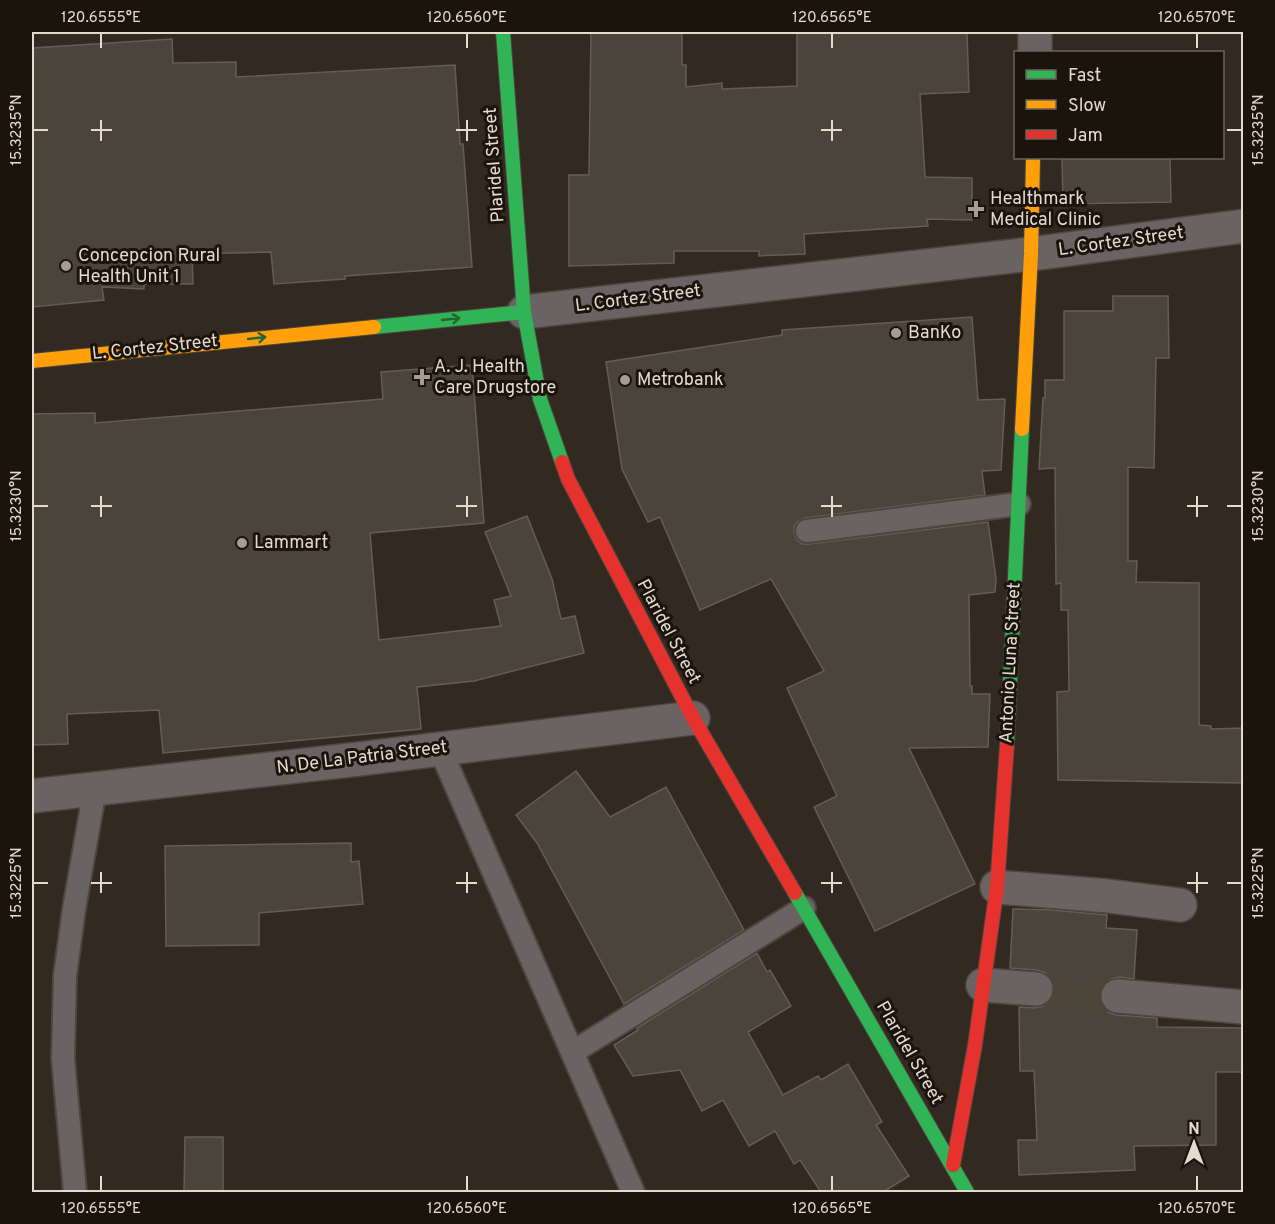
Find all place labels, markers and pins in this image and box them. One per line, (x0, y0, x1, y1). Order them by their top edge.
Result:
place label: Healthmark Medical Clinic (990, 188, 1101, 232)
marker: Healthmark Medical Clinic (967, 200, 985, 218)
place label: Concepcion Rural Health Unit 1 (78, 245, 220, 289)
marker: Concepcion Rural Health Unit 1 (59, 259, 73, 273)
place label: BanKo (908, 322, 961, 345)
marker: BanKo (889, 326, 903, 340)
place label: A. J. Health Care Drugstore (434, 356, 556, 400)
place label: Metrobank (637, 369, 723, 392)
marker: A. J. Health Care Drugstore (415, 370, 429, 384)
marker: Metrobank (618, 373, 632, 387)
place label: Lammart (254, 532, 328, 555)
marker: Lammart (235, 536, 249, 550)

